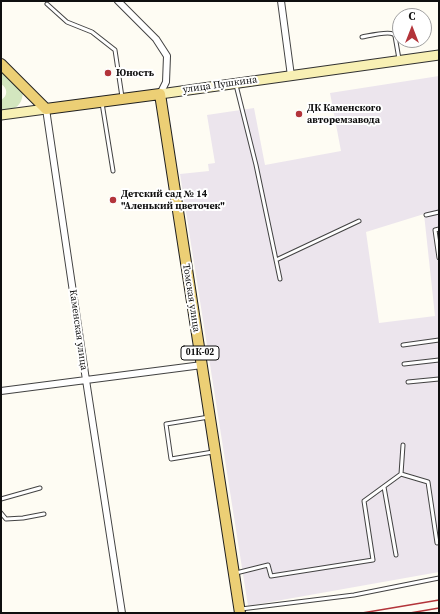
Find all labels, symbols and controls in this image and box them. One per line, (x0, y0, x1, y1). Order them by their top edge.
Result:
north arrow (392, 8, 432, 48)
text: С (409, 9, 415, 24)
place label: Юность (116, 67, 154, 79)
marker: Юность (103, 68, 113, 78)
street label: улица Пушкина (182, 74, 258, 96)
place label: ДК Каменского авторемзавода (307, 102, 381, 126)
marker: ДК Каменского авторемзавода (294, 109, 304, 119)
place label: Детский сад № 14 "Аленький цветочек" (121, 188, 225, 212)
marker: Детский сад № 14 "Аленький цветочек" (108, 195, 118, 205)
street label: Томская улица (180, 263, 202, 333)
street label: Каменская улица (66, 289, 90, 371)
road number: 01К-02 (181, 346, 219, 360)

